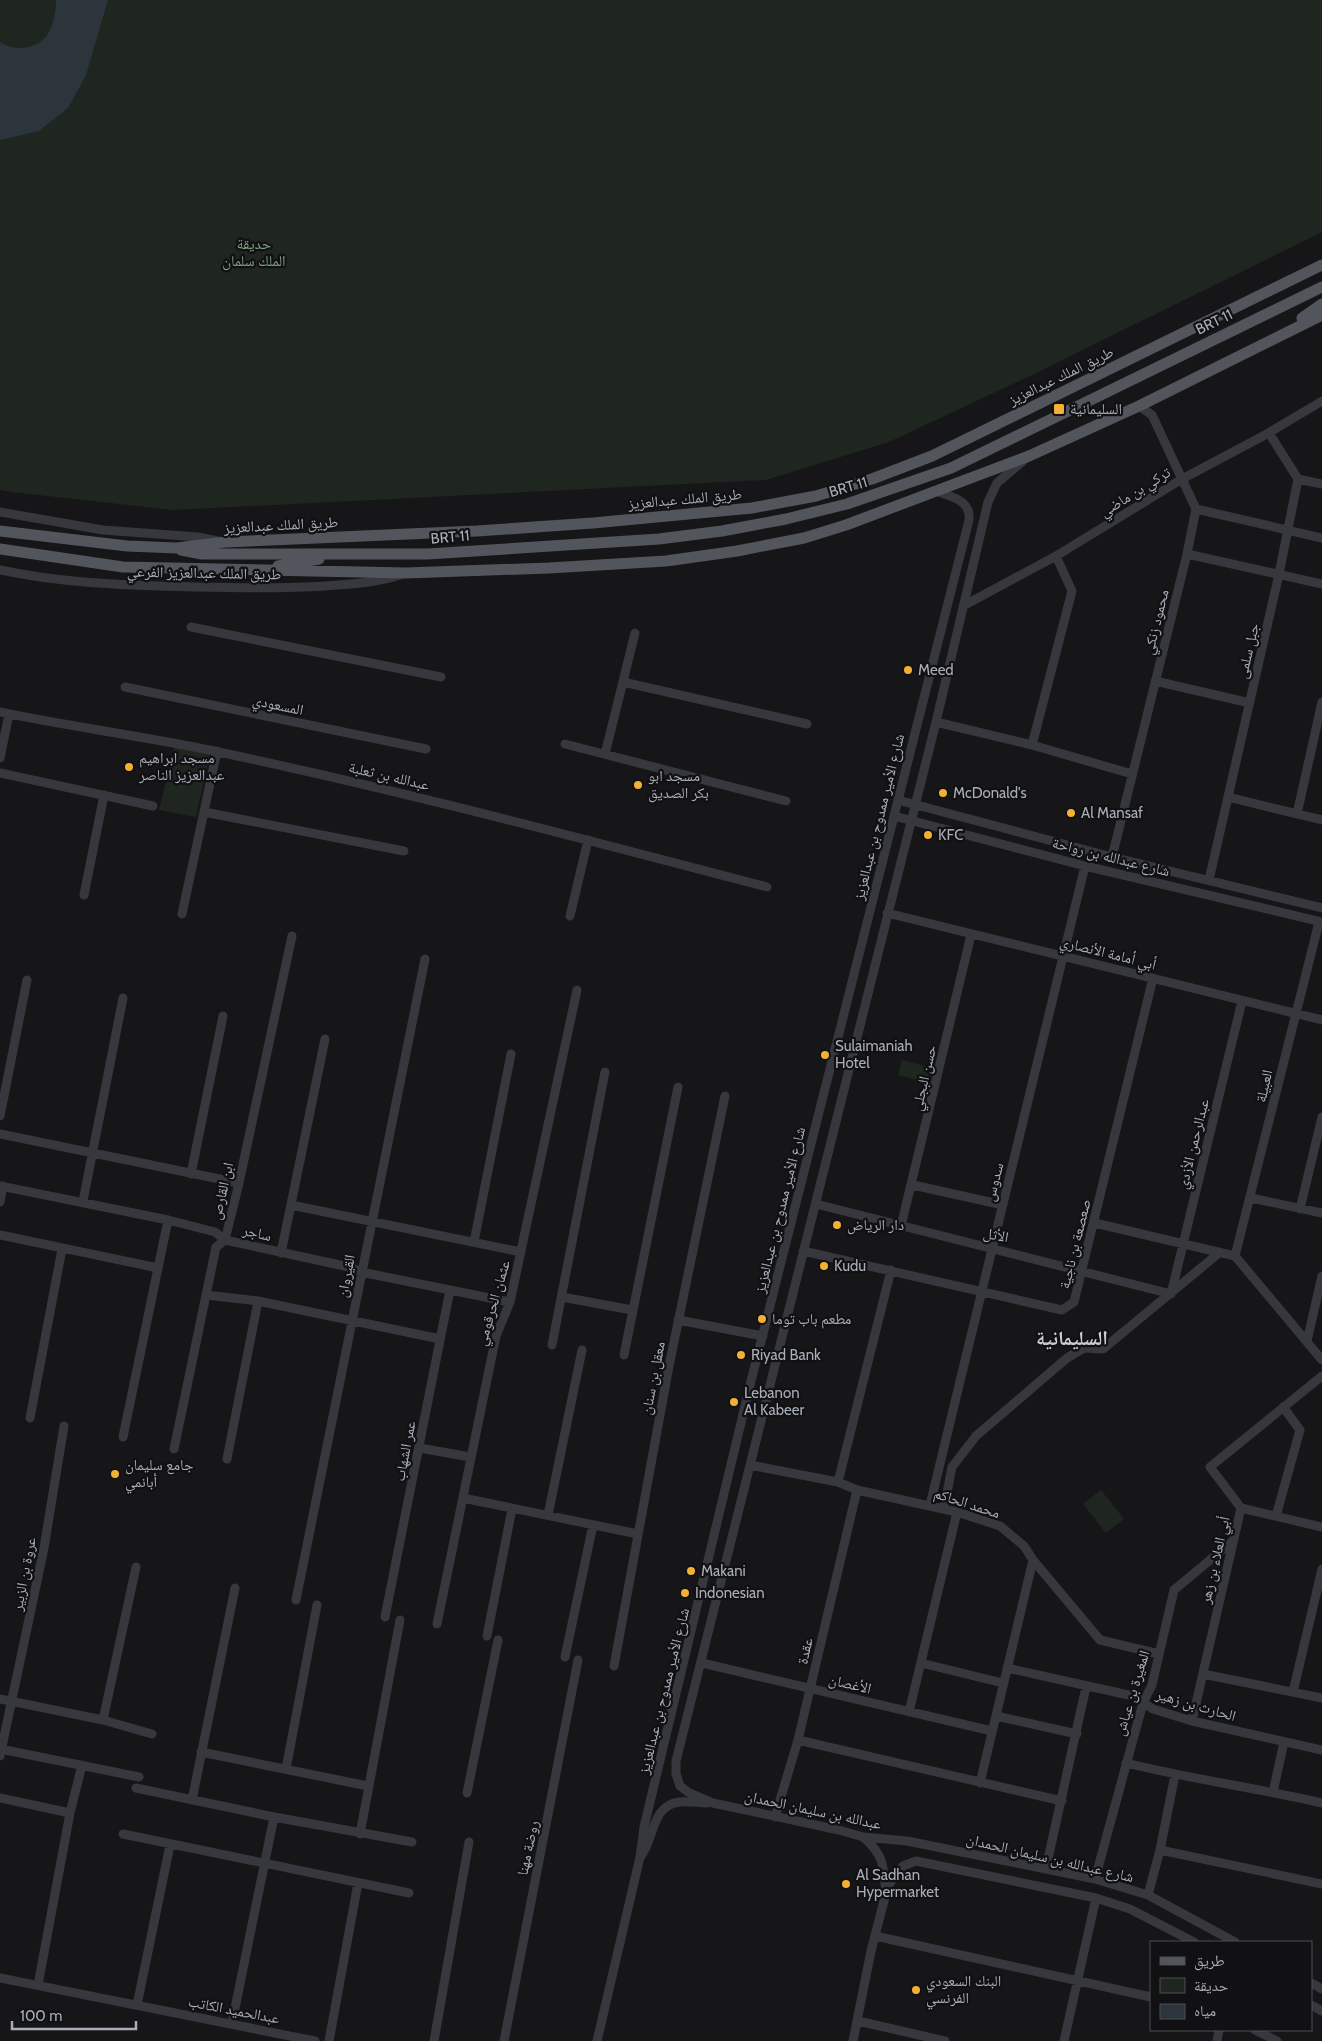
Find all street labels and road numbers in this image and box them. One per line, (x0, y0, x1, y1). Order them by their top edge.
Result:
street label: BRT 11 (1193, 305, 1235, 339)
street label: طريق الملك عبدالعزيز (1005, 343, 1117, 411)
street label: تركي بن ماضي (1096, 463, 1176, 523)
street label: BRT 11 (827, 473, 869, 501)
street label: طريق الملك عبدالعزيز (626, 485, 743, 514)
street label: طريق الملك عبدالعزيز (222, 513, 339, 538)
street label: BRT 11 (430, 526, 470, 548)
street label: طريق الملك عبدالعزيز الفرعي (127, 563, 281, 586)
street label: محمود زنكي (1139, 587, 1176, 657)
street label: جبل سلمى (1233, 621, 1264, 681)
street label: المسعودي (250, 691, 305, 722)
street label: شارع الأمير ممدوح بن عبدالعزيز (849, 732, 909, 903)
street label: عبدالله بن ثعلبة (347, 758, 431, 795)
street label: شارع عبدالله بن رواحة (1050, 834, 1172, 881)
street label: أبي أمامة الأنصاري (1057, 932, 1158, 976)
street label: حسن البجلي (908, 1043, 943, 1113)
street label: العبيلة (1251, 1068, 1277, 1104)
street label: عبدالرحمن الأزدي (1173, 1097, 1216, 1192)
street label: شارع الأمير ممدوح بن عبدالعزيز (750, 1125, 810, 1296)
street label: ابن القارص (207, 1161, 238, 1222)
street label: سدوس (981, 1161, 1008, 1203)
street label: صعصعة بن ناجية (1055, 1197, 1096, 1291)
street label: ساجر (240, 1221, 273, 1245)
street label: الأثل (982, 1224, 1010, 1247)
street label: القيروان (333, 1253, 360, 1299)
street label: عثمان الحرقومي (472, 1258, 517, 1349)
street label: معقل بن سنان (637, 1340, 670, 1416)
street label: عمر الشهاب (390, 1419, 420, 1483)
street label: محمد الحاكم (931, 1484, 1002, 1523)
street label: أبي العلاء بن زهر (1196, 1514, 1237, 1607)
street label: عروة بن الزبير (8, 1535, 41, 1614)
street label: شارع الأمير ممدوح بن عبدالعزيز (634, 1606, 694, 1777)
street label: عقدة (793, 1636, 817, 1666)
street label: المغيرة بن عياش (1110, 1648, 1154, 1738)
street label: الأغصان (827, 1670, 873, 1699)
street label: الحارث بن زهير (1153, 1685, 1238, 1726)
street label: عبدالله بن سليمان الحمدان (743, 1787, 883, 1834)
street label: روضة مهنا (513, 1819, 543, 1877)
street label: شارع عبدالله بن سليمان الحمدان (964, 1830, 1136, 1887)
street label: عبدالحميد الكاتب (187, 1992, 282, 2028)

